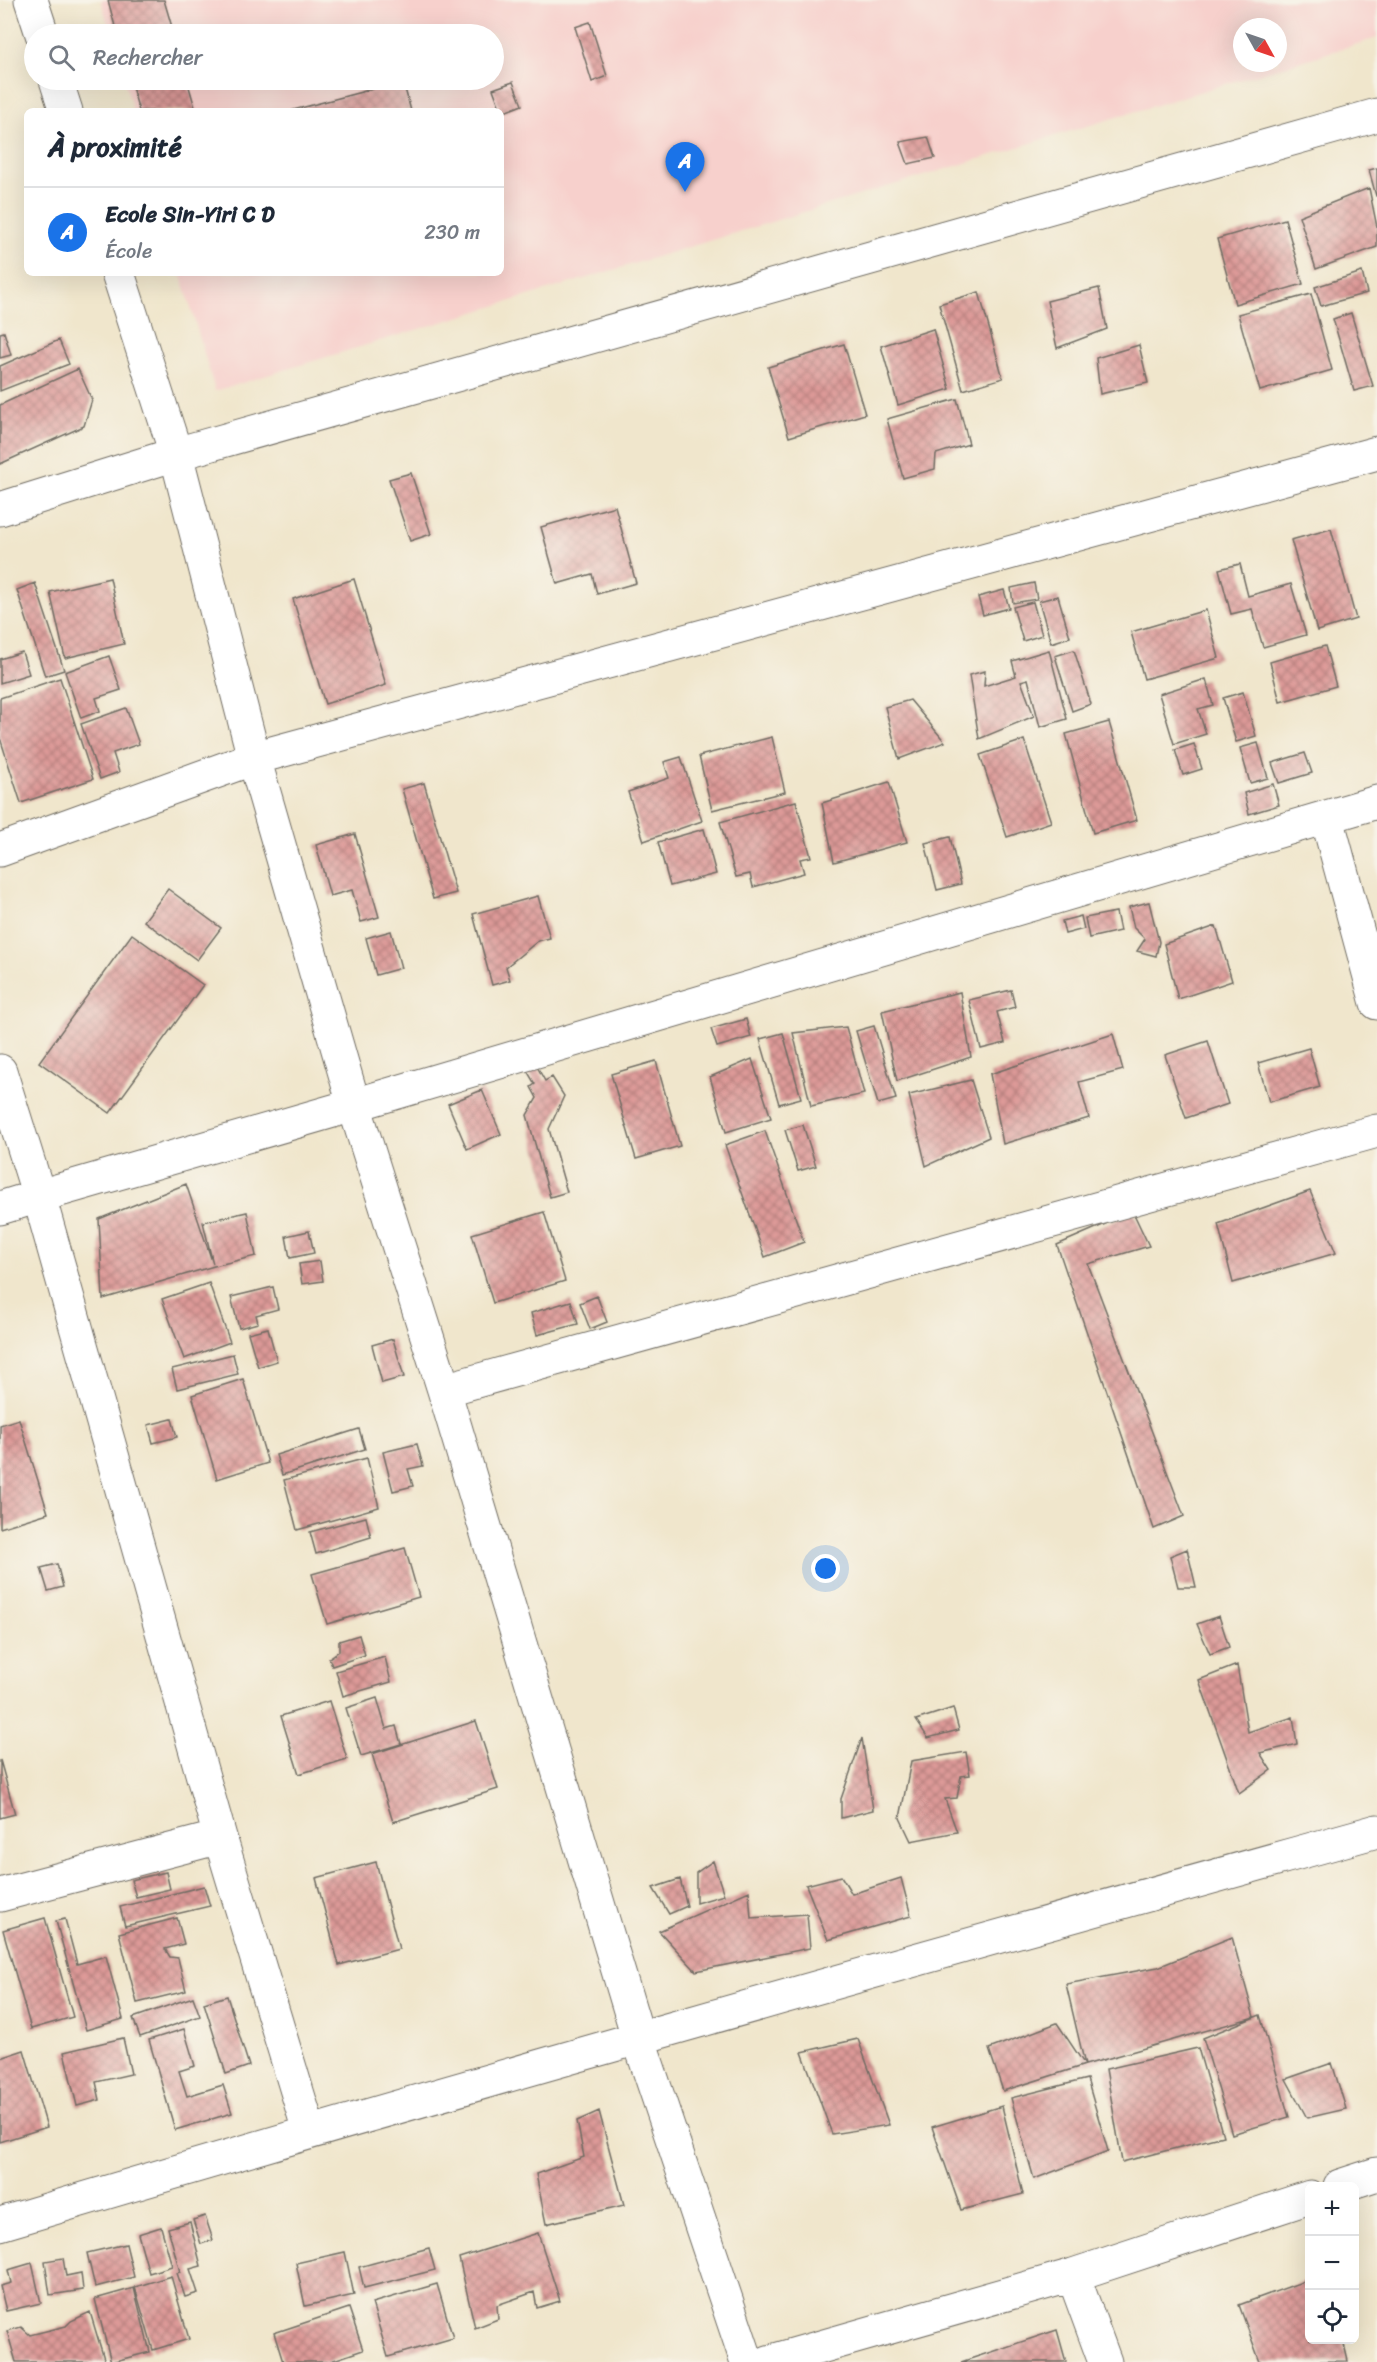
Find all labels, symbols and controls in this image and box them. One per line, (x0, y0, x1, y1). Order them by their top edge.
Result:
north arrow (1233, 18, 1287, 72)
search box (24, 24, 504, 90)
text: Rechercher (93, 38, 203, 77)
icon: search (45, 41, 78, 74)
text: À proximité (48, 124, 182, 170)
pin: A (666, 142, 704, 192)
text: Ecole Sin-Yiri C D (105, 195, 275, 234)
text: A (61, 215, 74, 250)
text: 230 m (424, 215, 480, 250)
text: École (105, 234, 152, 269)
your location (811, 1554, 840, 1583)
map controls (1305, 2182, 1359, 2344)
button: + (1305, 2182, 1359, 2236)
button: − (1305, 2236, 1359, 2290)
button: locate (1305, 2290, 1359, 2344)

